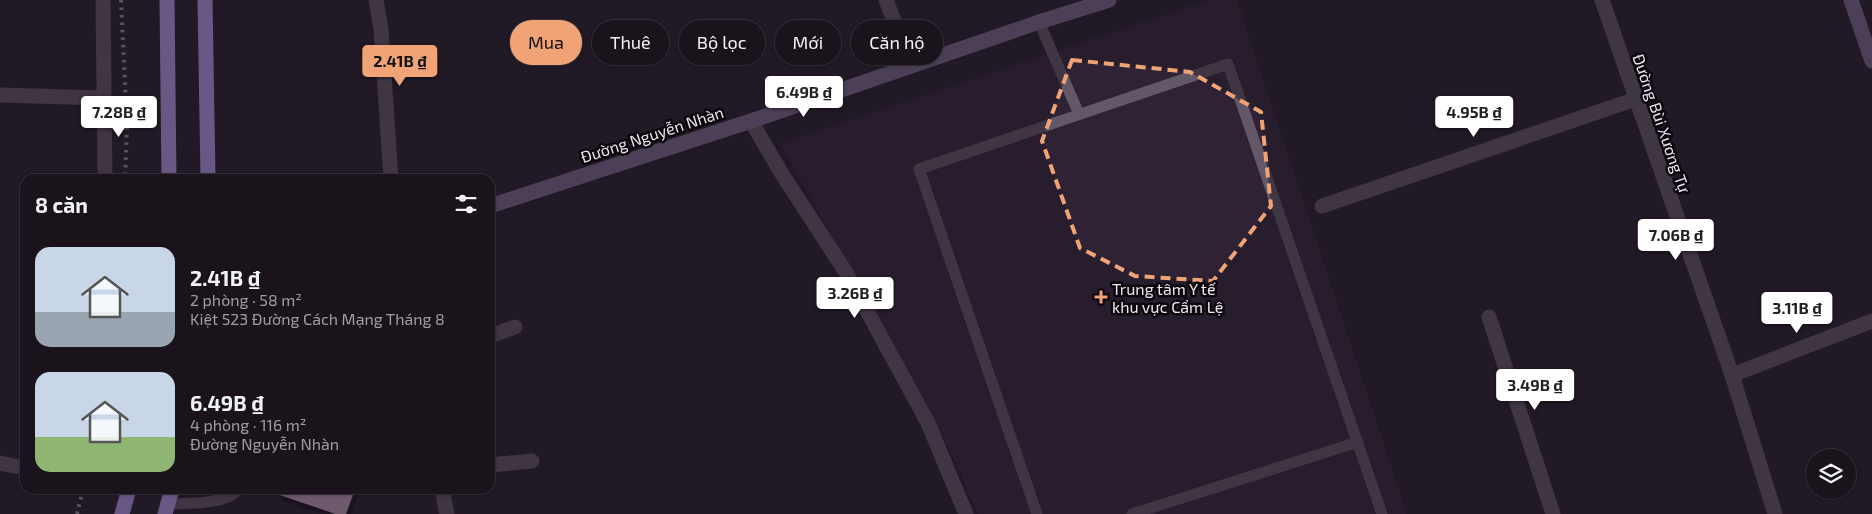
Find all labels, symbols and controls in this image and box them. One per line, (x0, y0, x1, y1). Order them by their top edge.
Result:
chip: Mua (510, 20, 582, 65)
chip: Thuê (592, 20, 669, 65)
chip: Bộ lọc (679, 20, 765, 65)
chip: Mới (775, 20, 841, 65)
chip: Căn hộ (851, 20, 943, 65)
pin: 2.41B ₫ (354, 44, 446, 87)
text: 2.41B ₫ (373, 51, 427, 70)
street label: Đường Bùi Xương Tự (1629, 51, 1695, 195)
pin: 6.49B ₫ (758, 76, 850, 118)
text: 6.49B ₫ (776, 82, 832, 101)
pin: 7.28B ₫ (73, 96, 165, 138)
pin: 4.95B ₫ (1428, 96, 1520, 138)
text: 7.28B ₫ (92, 102, 146, 121)
street label: Đường Nguyễn Nhàn (578, 102, 726, 166)
text: 4.95B ₫ (1446, 102, 1502, 121)
icon: filters (452, 190, 480, 218)
text: 8 căn (35, 192, 88, 217)
pin: 7.06B ₫ (1630, 218, 1722, 261)
text: 7.06B ₫ (1649, 225, 1703, 244)
text: 2.41B ₫ (190, 265, 260, 290)
icon: home (75, 267, 135, 327)
pin: 3.26B ₫ (809, 276, 901, 319)
place label: Trung tâm Y tế khu vực Cẩm Lệ (1112, 279, 1223, 316)
text: 3.26B ₫ (828, 283, 882, 302)
text: 2 phòng · 58 m² (190, 290, 302, 309)
marker: Trung tâm Y tế khu vực Cẩm Lệ (1094, 290, 1108, 304)
pin: 3.11B ₫ (1751, 292, 1843, 334)
text: 3.11B ₫ (1772, 298, 1822, 317)
text: Kiệt 523 Đường Cách Mạng Tháng 8 (190, 309, 445, 328)
pin: 3.49B ₫ (1489, 368, 1581, 411)
text: 3.49B ₫ (1507, 375, 1563, 394)
text: 6.49B ₫ (190, 390, 264, 415)
icon: home (75, 392, 135, 452)
text: 4 phòng · 116 m² (190, 415, 306, 434)
text: Đường Nguyễn Nhàn (190, 434, 339, 453)
map controls (1806, 449, 1856, 499)
button: layers (1806, 449, 1856, 499)

